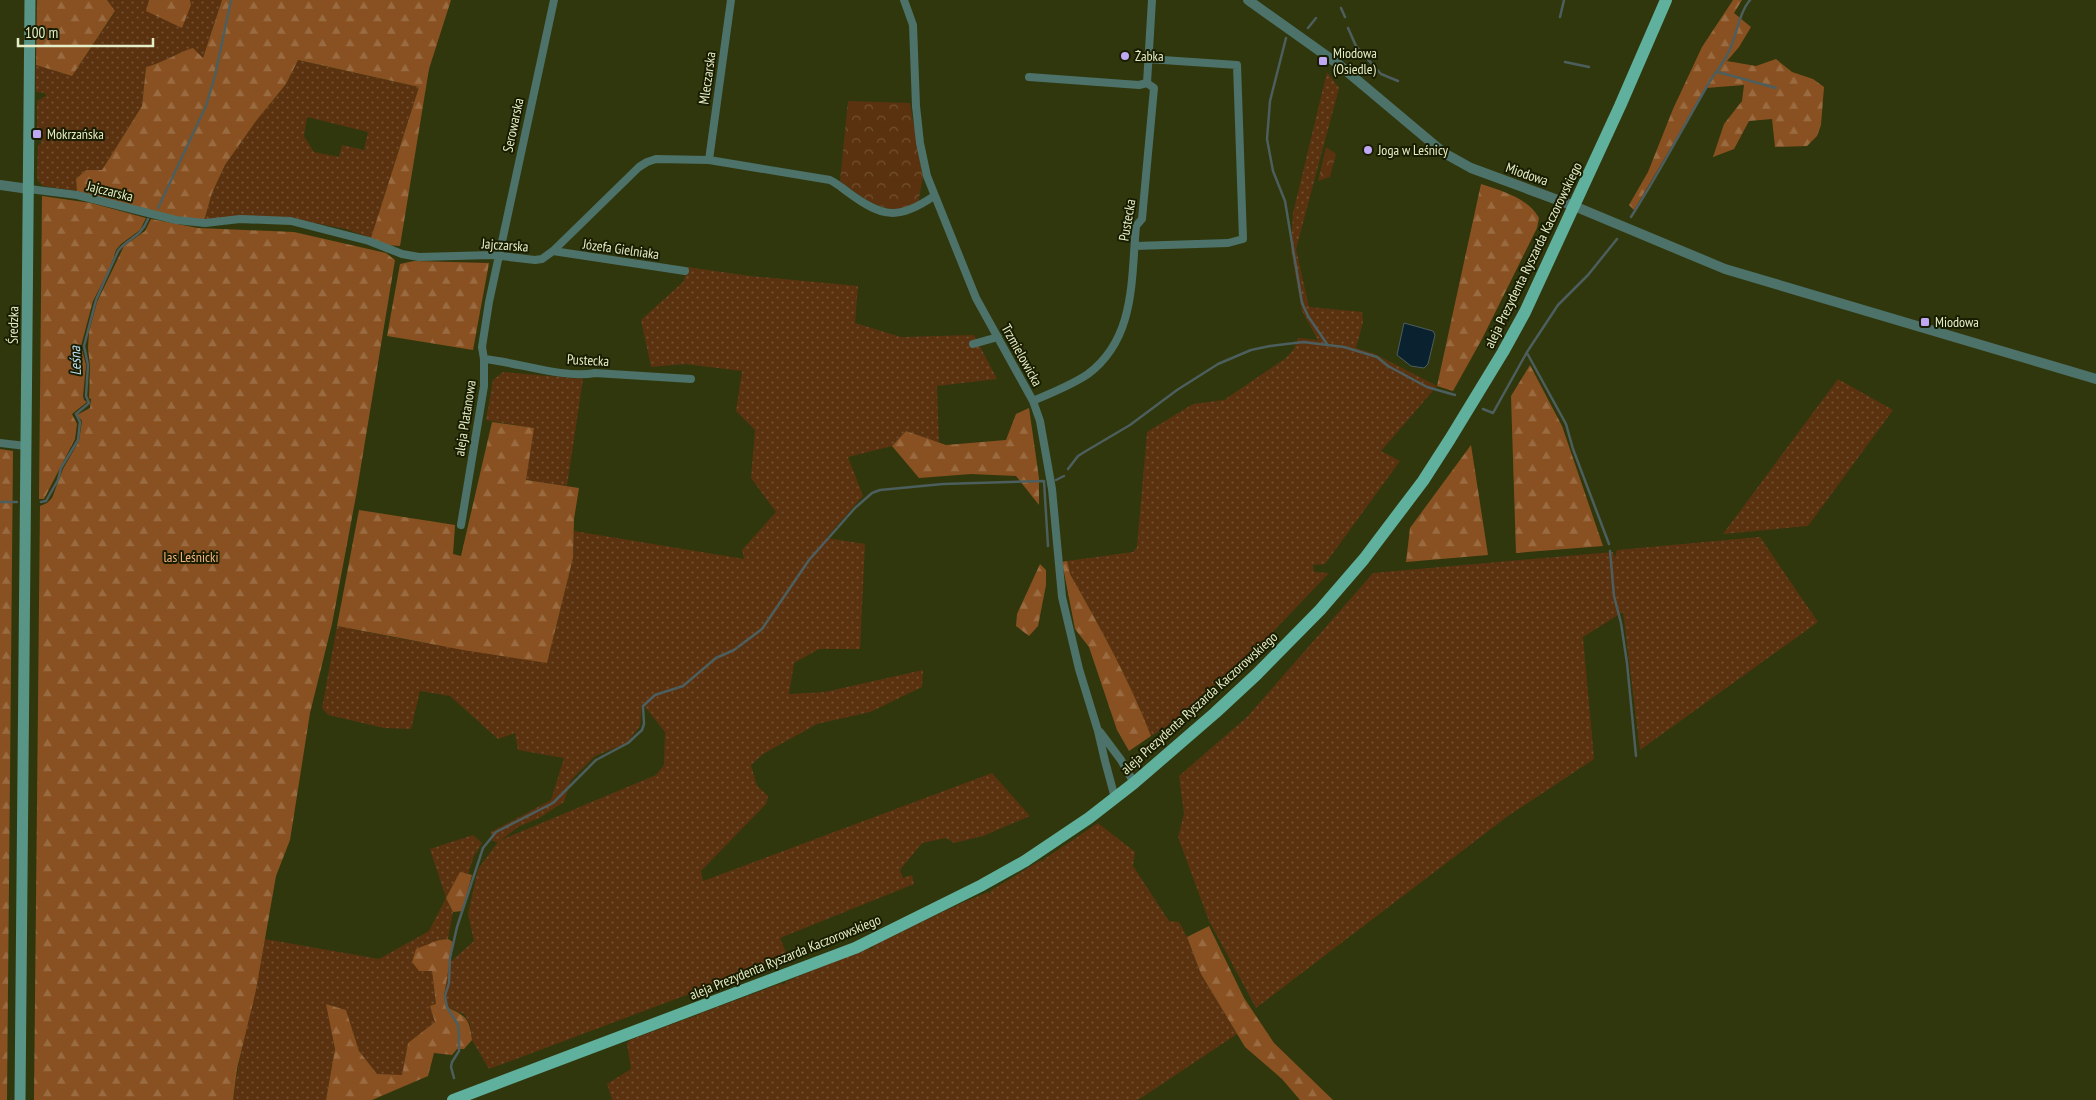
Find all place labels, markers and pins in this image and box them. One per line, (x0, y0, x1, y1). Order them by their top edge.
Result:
place label: Miodowa (Osiedle) (1333, 44, 1377, 78)
place label: Żabka (1135, 47, 1164, 65)
marker: Żabka (1119, 50, 1131, 62)
marker: Miodowa (Osiedle) (1317, 55, 1329, 67)
place label: Mokrzańska (47, 125, 104, 143)
marker: Mokrzańska (31, 128, 43, 140)
place label: Joga w Leśnicy (1377, 141, 1449, 159)
marker: Joga w Leśnicy (1362, 144, 1374, 156)
place label: Miodowa (1935, 313, 1979, 331)
marker: Miodowa (1919, 316, 1931, 328)

